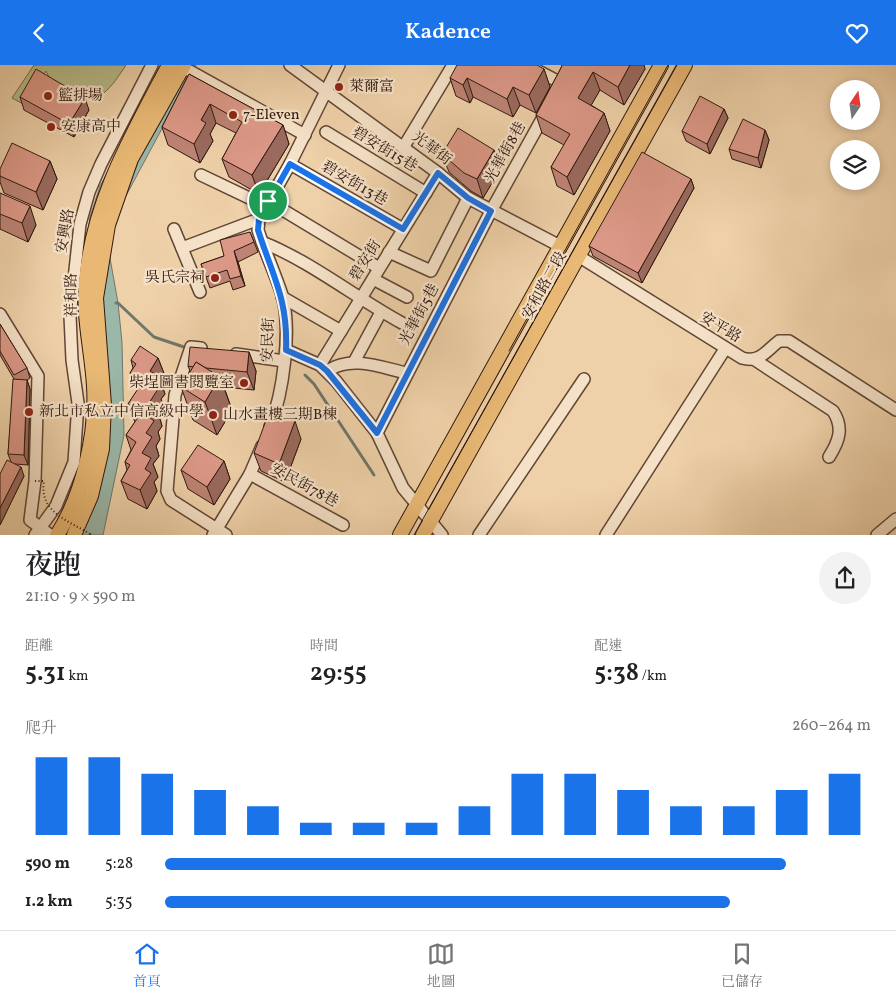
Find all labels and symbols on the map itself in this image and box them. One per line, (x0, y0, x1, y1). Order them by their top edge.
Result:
place label: 萊爾富 (349, 77, 394, 98)
north arrow (830, 80, 880, 130)
marker: 萊爾富 (333, 81, 345, 93)
place label: 籃排場 (58, 86, 103, 107)
marker: 籃排場 (42, 90, 54, 102)
place label: 7-Eleven (243, 105, 300, 126)
marker: 7-Eleven (227, 109, 239, 121)
place label: 安康高中 (61, 117, 121, 138)
street label: 光華街8巷 (480, 118, 532, 188)
marker: 安康高中 (45, 121, 57, 133)
street label: 碧安街15巷 (347, 122, 421, 178)
street label: 光華街 (407, 127, 455, 171)
street label: 碧安街13巷 (317, 157, 391, 211)
pin (247, 180, 289, 222)
street label: 安興路 (52, 207, 80, 255)
street label: 碧安街 (345, 236, 387, 286)
street label: 安和路二段 (518, 248, 572, 324)
place label: 吳氏宗祠 (145, 268, 205, 289)
street label: 祥和路 (62, 272, 83, 318)
marker: 吳氏宗祠 (209, 272, 221, 284)
street label: 光華街5巷 (395, 280, 445, 350)
street label: 安平路 (695, 307, 745, 349)
street label: 安民街 (258, 317, 280, 363)
place label: 柴埕圖書閱覽室 (129, 373, 234, 394)
marker: 柴埕圖書閱覽室 (238, 377, 250, 389)
place label: 新北市私立中信高級中學 (39, 402, 204, 423)
place label: 山水畫樓三期B棟 (223, 405, 337, 426)
marker: 新北市私立中信高級中學 (23, 406, 35, 418)
marker: 山水畫樓三期B棟 (207, 409, 219, 421)
street label: 安民街78巷 (266, 459, 342, 513)

